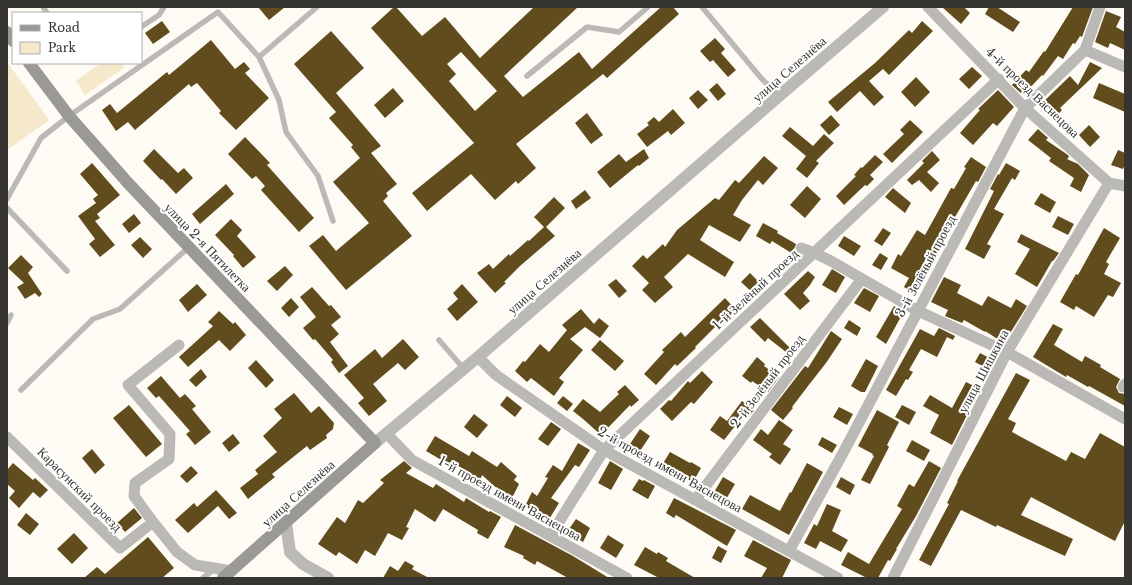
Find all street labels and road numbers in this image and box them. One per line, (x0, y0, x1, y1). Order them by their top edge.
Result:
street label: улица Селезнёва (749, 32, 830, 106)
street label: 4-й проезд Васнецова (982, 43, 1083, 142)
street label: улица 2-я Пятилетка (161, 199, 255, 296)
street label: 3-й Зелёный проезд (891, 212, 960, 320)
street label: улица Селезнёва (504, 244, 585, 318)
street label: 1-й Зелёный проезд (709, 245, 802, 333)
street label: улица Шишкина (954, 326, 1013, 416)
street label: 2-й Зелёный проезд (727, 331, 808, 432)
street label: 2-й проезд имени Васнецова (594, 423, 745, 516)
street label: Карасунский проезд (34, 443, 126, 536)
street label: 1-й проезд имени Васнецова (435, 452, 584, 545)
street label: улица Селезнёва (258, 456, 339, 531)

